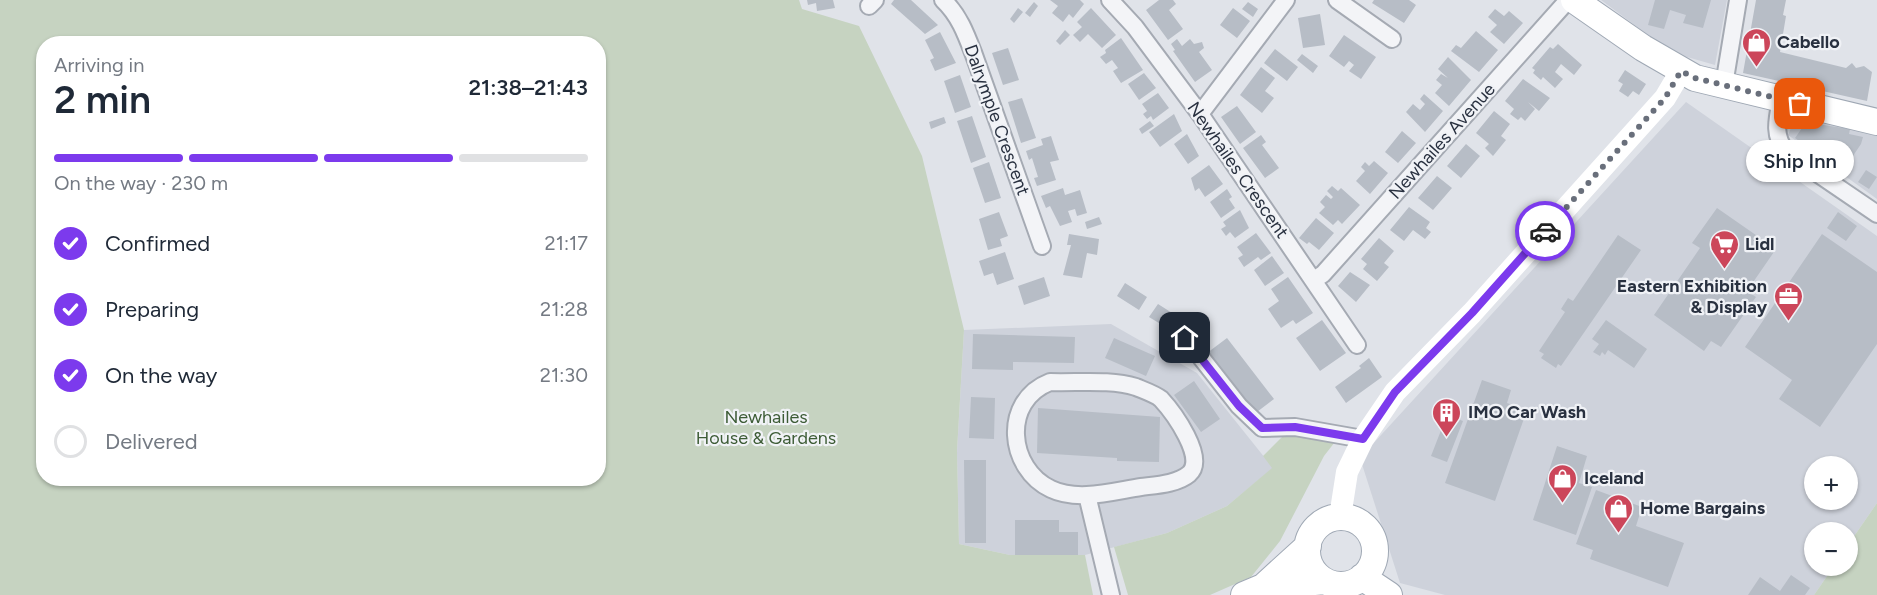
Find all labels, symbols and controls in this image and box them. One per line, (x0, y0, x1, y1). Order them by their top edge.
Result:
shop icon: Cabello (1740, 26, 1772, 68)
place label: Cabello (1777, 31, 1840, 53)
street label: Dalrymple Crescent (959, 42, 1035, 199)
text: Arriving in (54, 53, 144, 77)
text: 21:38–21:43 (468, 74, 588, 101)
text: 2 min (54, 76, 151, 123)
street label: Newhailes Avenue (1384, 78, 1500, 204)
pin (1774, 78, 1825, 129)
icon: bag (1783, 87, 1816, 120)
street label: Newhailes Crescent (1183, 98, 1293, 243)
callout: Ship Inn (1746, 140, 1854, 182)
text: Ship Inn (1763, 149, 1837, 173)
text: On the way · 230 m (54, 171, 228, 195)
courier (1515, 201, 1575, 261)
icon: car (1529, 215, 1562, 248)
icon: check (54, 227, 87, 260)
supermarket icon: Lidl (1708, 228, 1740, 270)
text: Confirmed (105, 230, 210, 257)
text: 21:17 (545, 231, 588, 255)
place label: Lidl (1745, 233, 1775, 255)
place label: Eastern Exhibition & Display (1617, 275, 1768, 318)
office icon: Eastern Exhibition & Display (1772, 280, 1804, 322)
icon: check (54, 293, 87, 326)
text: Preparing (105, 296, 199, 323)
text: 21:28 (540, 297, 588, 321)
pin (1159, 312, 1210, 363)
icon: home (1168, 321, 1201, 354)
icon: check (54, 359, 87, 392)
text: On the way (105, 362, 217, 389)
text: 21:30 (540, 363, 588, 387)
building icon: IMO Car Wash (1431, 396, 1463, 438)
place label: IMO Car Wash (1468, 401, 1586, 423)
park label: Newhailes House & Gardens (696, 406, 836, 449)
text: Delivered (105, 428, 198, 455)
map controls (1804, 456, 1858, 576)
button: + (1804, 456, 1858, 510)
shop icon: Iceland (1547, 462, 1579, 504)
place label: Iceland (1584, 467, 1644, 489)
shop icon: Home Bargains (1603, 492, 1635, 534)
place label: Home Bargains (1640, 497, 1766, 519)
button: − (1804, 522, 1858, 576)

